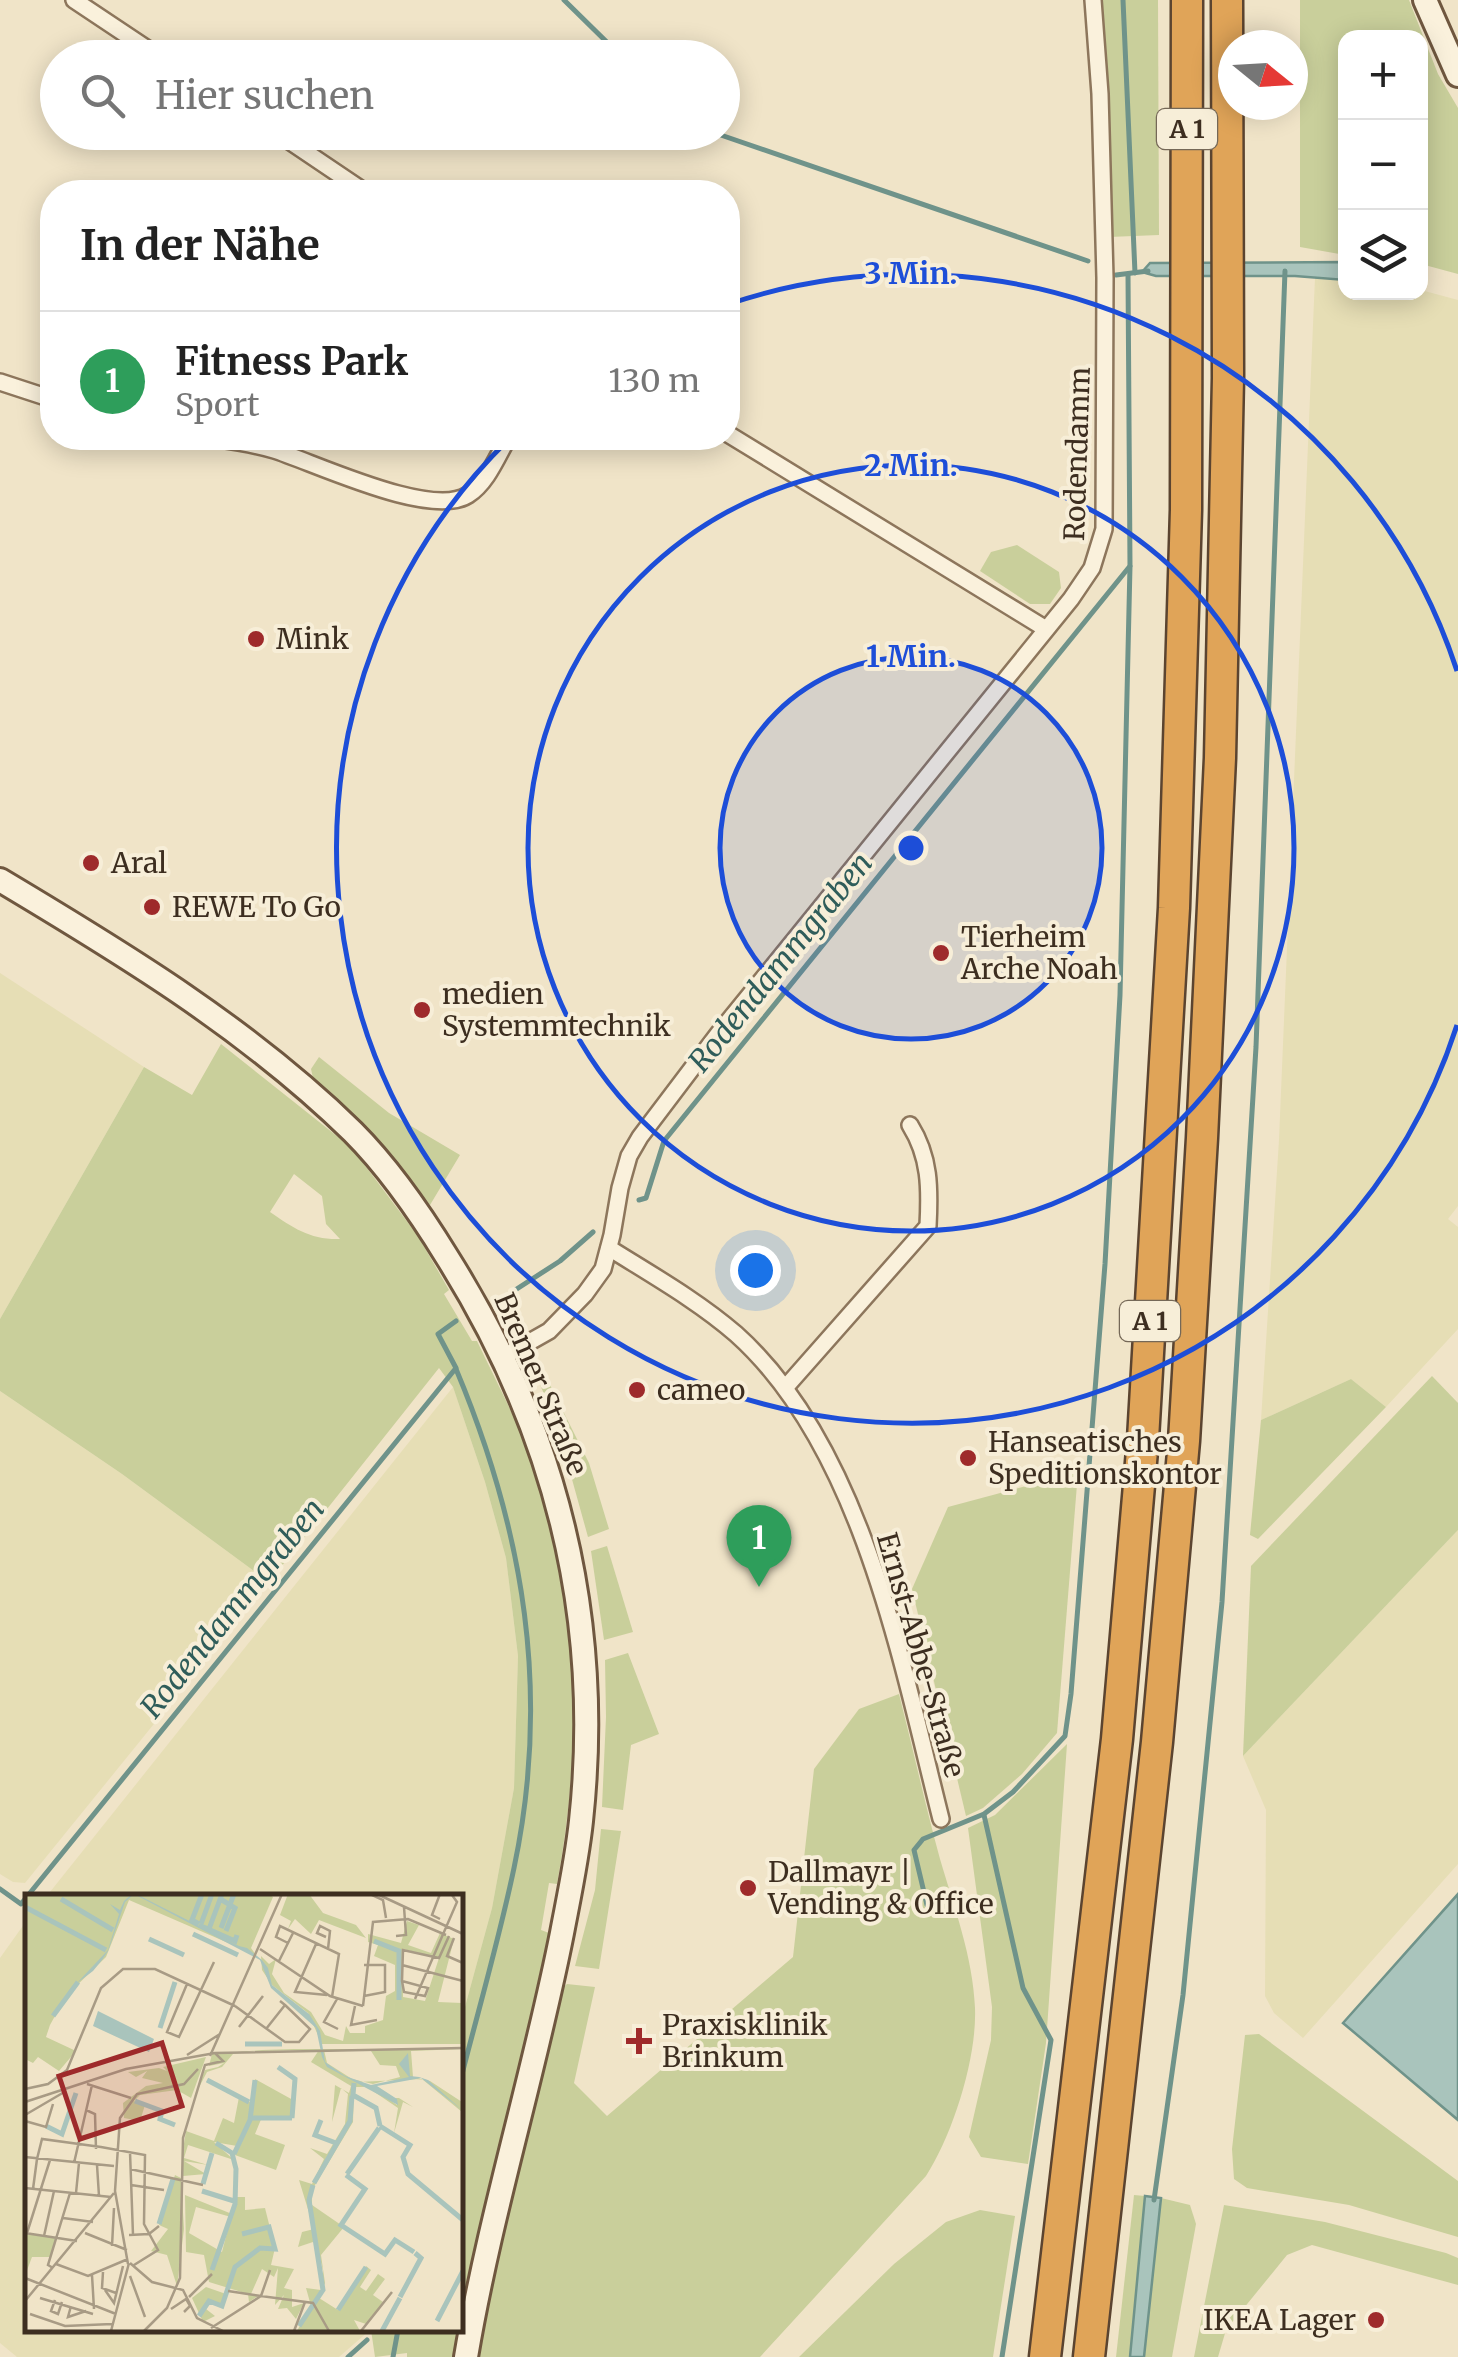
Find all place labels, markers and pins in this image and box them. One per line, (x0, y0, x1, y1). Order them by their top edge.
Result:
place label: Mink (276, 621, 349, 657)
marker: Mink (245, 628, 267, 650)
centre of rings (893, 830, 929, 866)
place label: Aral (110, 845, 167, 881)
marker: Aral (80, 852, 102, 874)
place label: REWE To Go (172, 889, 341, 925)
marker: REWE To Go (141, 896, 163, 918)
place label: Tierheim Arche Noah (960, 919, 1118, 987)
marker: Tierheim Arche Noah (930, 942, 952, 964)
place label: medien Systemmtechnik (442, 976, 671, 1044)
marker: medien Systemmtechnik (411, 999, 433, 1021)
place label: cameo (657, 1372, 745, 1408)
marker: cameo (626, 1379, 648, 1401)
place label: Hanseatisches Speditionskontor (988, 1424, 1222, 1492)
marker: Hanseatisches Speditionskontor (957, 1447, 979, 1469)
pin: 1 (726, 1504, 792, 1587)
place label: Dallmayr | Vending & Office (767, 1854, 994, 1922)
marker: Dallmayr | Vending & Office (737, 1877, 759, 1899)
place label: Praxisklinik Brinkum (662, 2007, 828, 2075)
marker: Praxisklinik Brinkum (626, 2028, 652, 2054)
place label: IKEA Lager (1203, 2302, 1356, 2338)
marker: IKEA Lager (1365, 2309, 1387, 2331)

